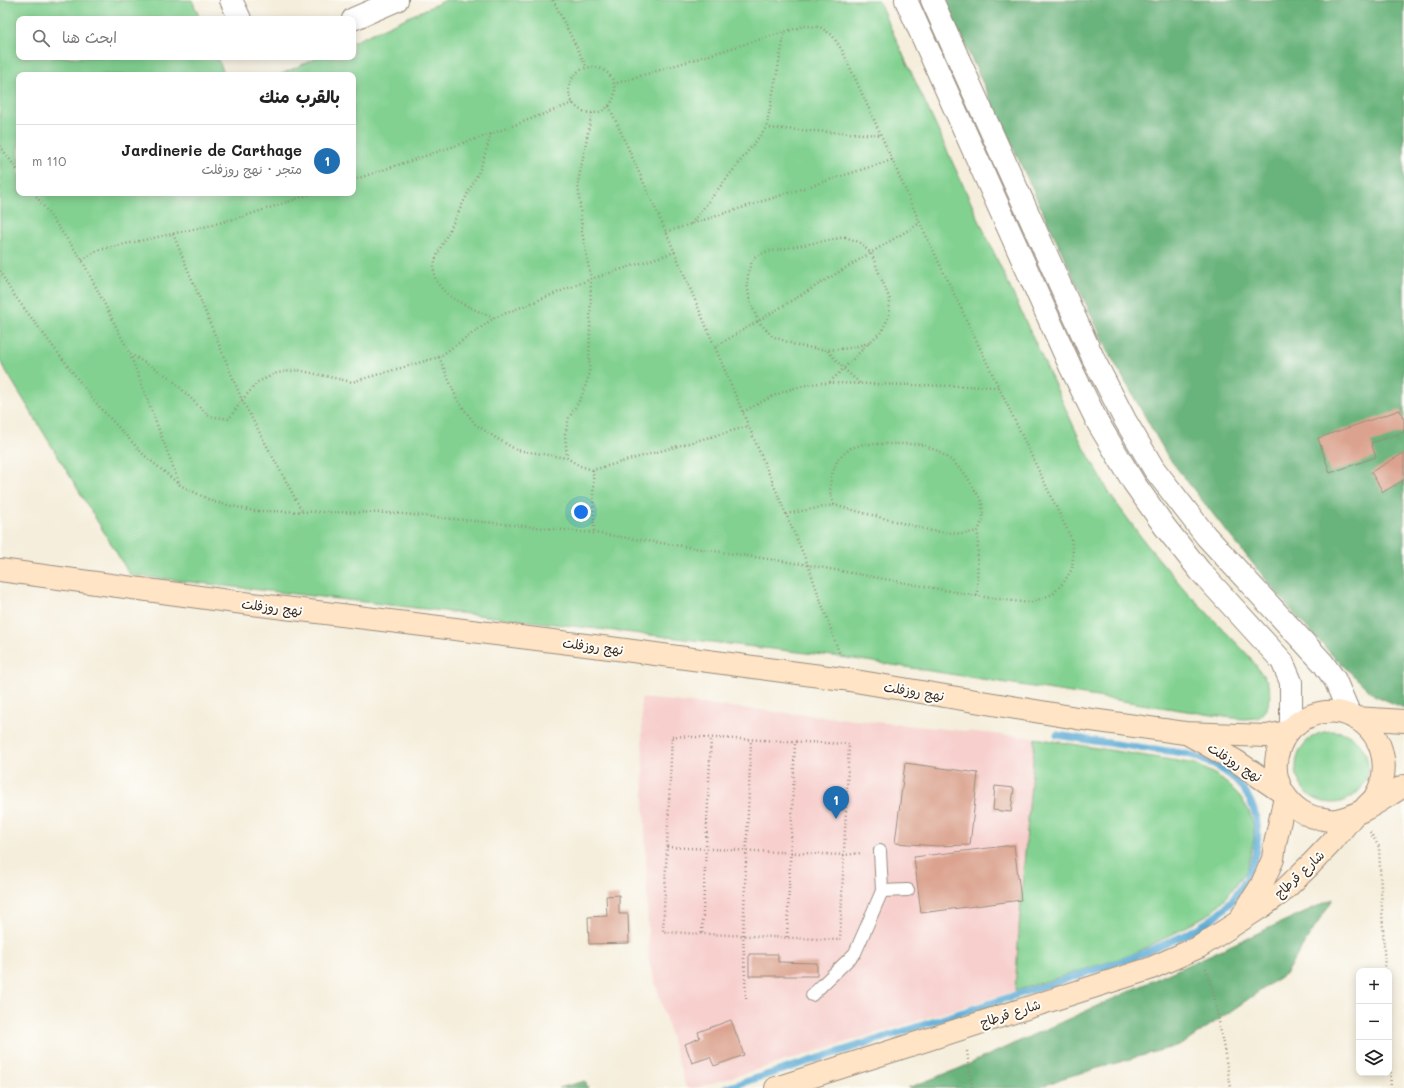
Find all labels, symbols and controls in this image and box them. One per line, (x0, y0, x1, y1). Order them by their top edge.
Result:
search box (16, 16, 356, 60)
icon: search (30, 27, 52, 49)
text: ابحث هنا (62, 27, 117, 47)
text: بالقرب منك (259, 85, 340, 107)
text: Jardinerie de Carthage (121, 140, 302, 160)
text: 110 m (32, 152, 66, 169)
text: 1 (324, 152, 330, 169)
text: متجر · نهج روزفلت (201, 160, 302, 177)
your location (571, 502, 591, 522)
street label: نهج روزفلت (240, 594, 303, 621)
street label: نهج روزفلت (561, 633, 624, 660)
street label: نهج روزفلت (882, 677, 946, 706)
street label: نهج روزفلت (1204, 738, 1266, 787)
pin: 1 (823, 786, 849, 819)
street label: شارع قرطاج (1270, 846, 1329, 903)
map controls (1356, 968, 1392, 1076)
button: + (1356, 968, 1392, 1004)
street label: شارع قرطاج (977, 995, 1043, 1032)
button: − (1356, 1004, 1392, 1040)
button: layers (1356, 1040, 1392, 1076)

